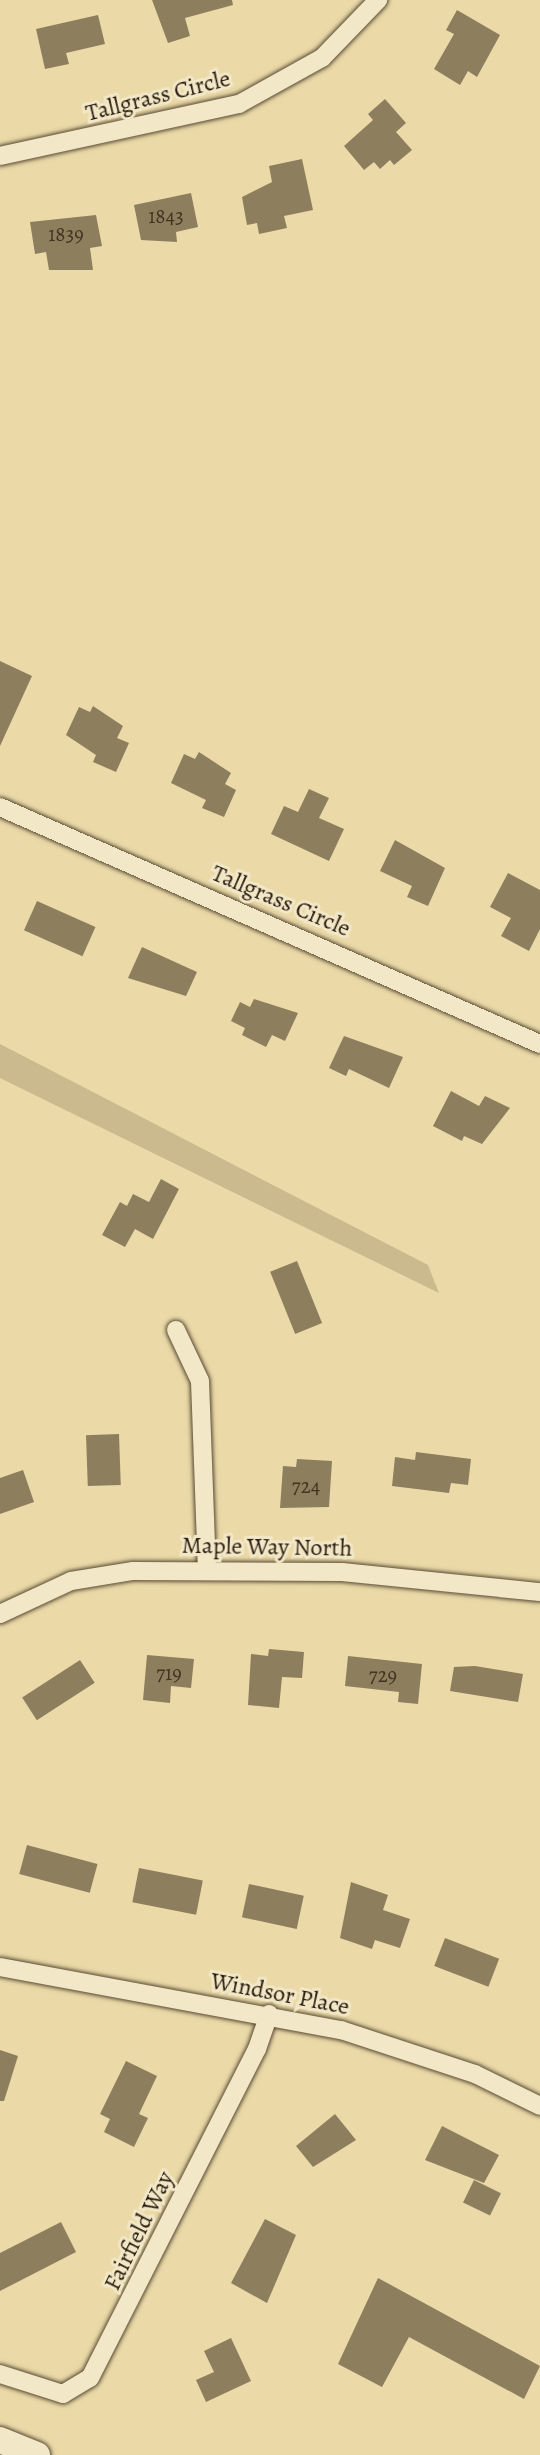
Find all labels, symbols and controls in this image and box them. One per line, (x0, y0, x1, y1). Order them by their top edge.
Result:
street label: Tallgrass Circle (83, 64, 233, 128)
house number: 1843 (148, 203, 184, 229)
house number: 1839 (48, 221, 84, 247)
street label: Tallgrass Circle (207, 859, 355, 943)
house number: 724 (292, 1473, 320, 1499)
street label: Maple Way North (181, 1531, 353, 1563)
house number: 719 (156, 1660, 182, 1686)
house number: 729 (369, 1662, 397, 1688)
street label: Windsor Place (208, 1966, 352, 2022)
street label: Fairfield Way (98, 2167, 180, 2295)

